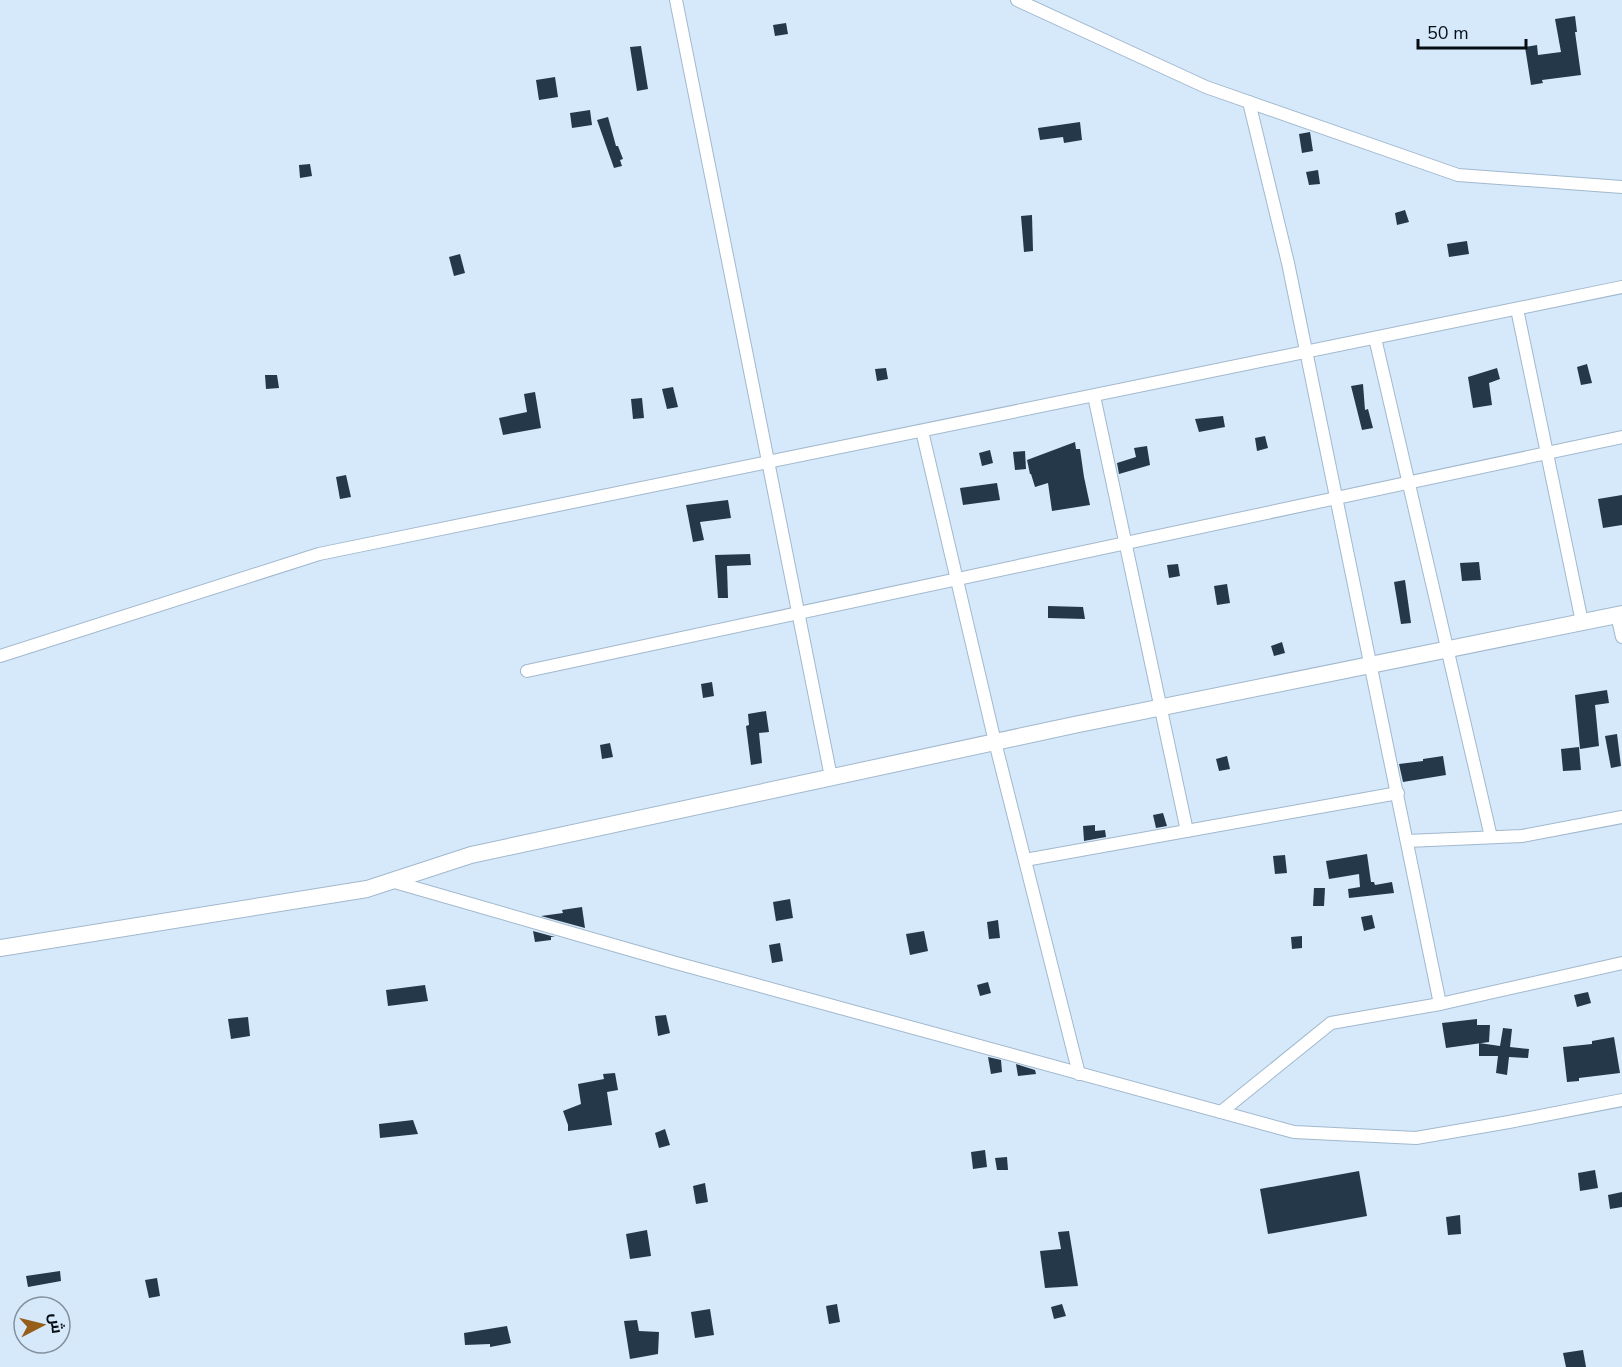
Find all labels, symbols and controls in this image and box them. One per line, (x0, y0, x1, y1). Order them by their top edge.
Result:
scale bar (1418, 12, 1526, 50)
text: 50 m (1427, 21, 1469, 45)
north arrow (12, 1295, 72, 1355)
text: ش (44, 1312, 68, 1335)

